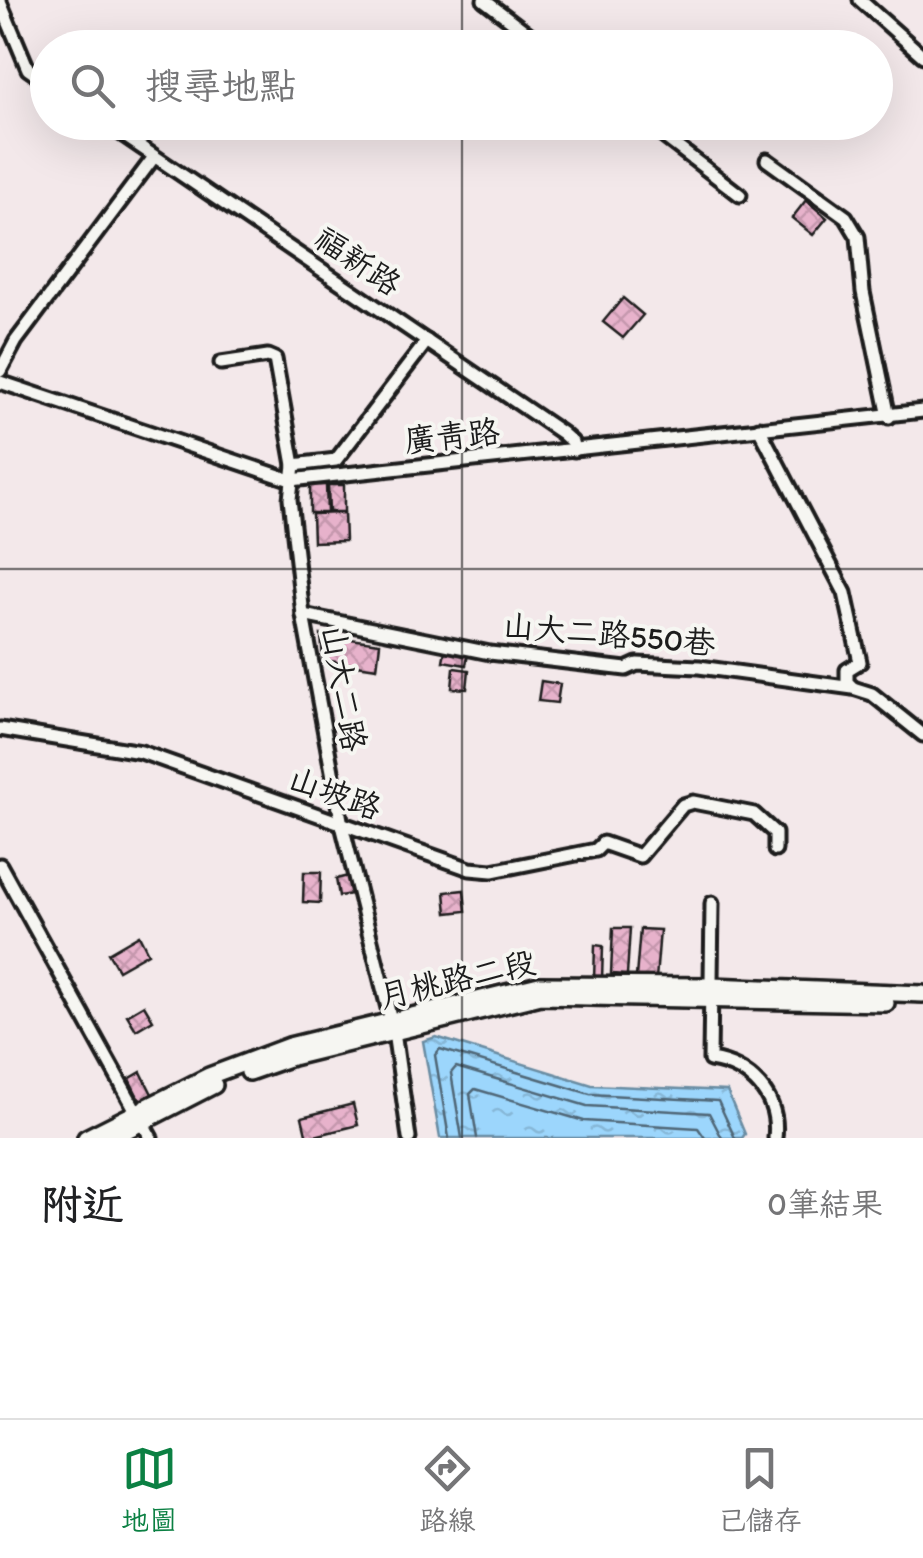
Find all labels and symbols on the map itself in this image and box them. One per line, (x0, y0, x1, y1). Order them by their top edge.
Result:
street label: 福新路 (308, 218, 408, 304)
street label: 廣青路 (402, 412, 502, 460)
street label: 山大二路550巷 (501, 606, 717, 662)
street label: 山大二路 (314, 622, 374, 754)
street label: 山坡路 (283, 759, 387, 827)
street label: 月桃路二段 (375, 942, 539, 1016)

